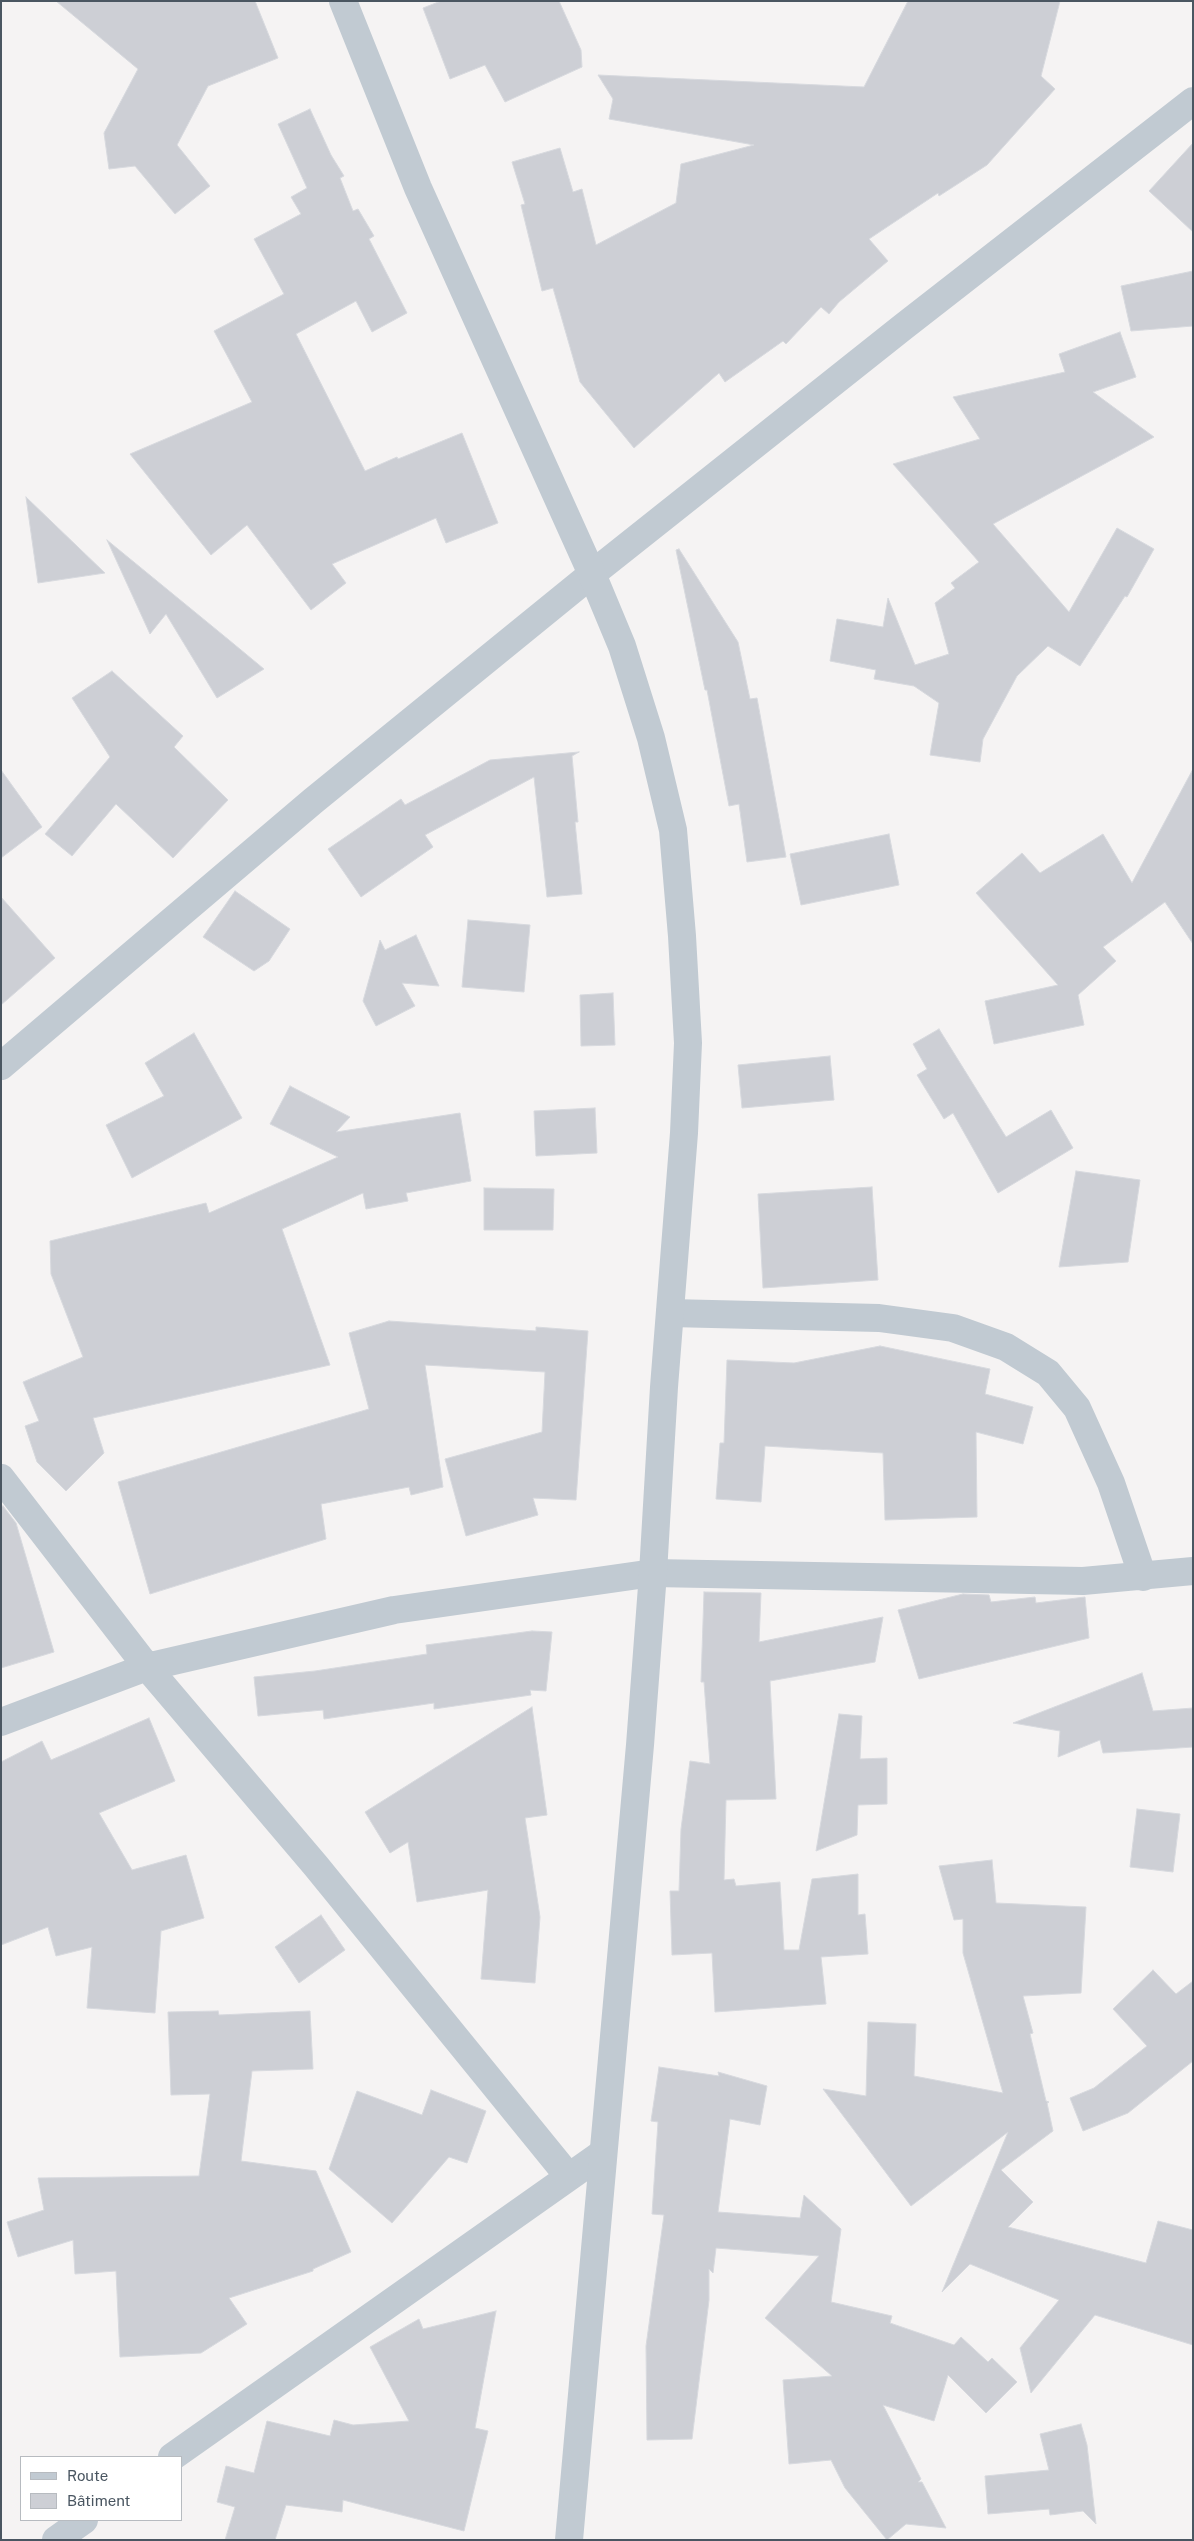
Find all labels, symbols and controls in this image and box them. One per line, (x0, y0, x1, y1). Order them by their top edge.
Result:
legend (20, 2456, 182, 2521)
text: Route (67, 2467, 108, 2484)
text: Bâtiment (67, 2492, 130, 2509)

